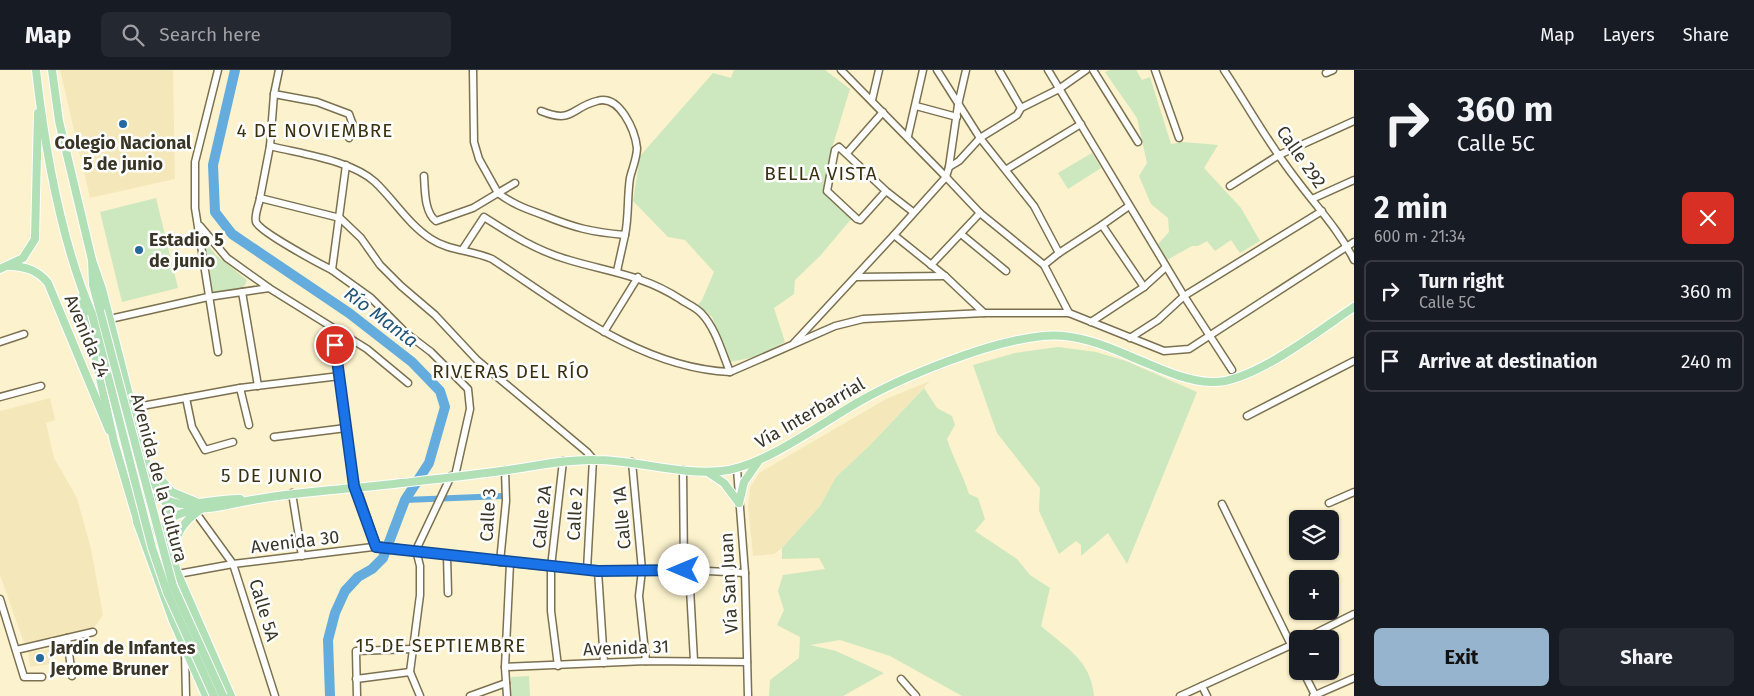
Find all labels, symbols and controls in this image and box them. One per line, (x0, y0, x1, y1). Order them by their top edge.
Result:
search box (101, 12, 451, 57)
text: Map (25, 21, 71, 49)
icon: search (119, 21, 147, 49)
text: Search here (159, 23, 261, 46)
text: Map (1540, 24, 1575, 46)
text: Layers (1603, 24, 1655, 46)
text: Share (1683, 24, 1729, 46)
text: 360 m (1457, 88, 1553, 130)
icon: right (1374, 90, 1439, 155)
marker: Colegio Nacional 5 de junio (117, 118, 129, 130)
district label: 4 DE NOVIEMBRE (237, 119, 393, 142)
street label: Calle 292 (1272, 122, 1330, 193)
text: Calle 5C (1457, 130, 1535, 157)
place label: Colegio Nacional 5 de junio (55, 132, 192, 175)
district label: BELLA VISTA (764, 162, 878, 185)
text: 2 min (1374, 190, 1448, 226)
button: close (1682, 192, 1734, 244)
text: 600 m · 21:34 (1374, 227, 1466, 246)
place label: Estadio 5 de junio (149, 229, 224, 272)
marker: Estadio 5 de junio (133, 244, 145, 256)
text: Turn right (1419, 270, 1504, 293)
icon: right (1376, 277, 1404, 305)
text: 360 m (1680, 280, 1732, 303)
water label: Río Manta (340, 282, 422, 352)
street label: Avenida 24 (60, 291, 114, 381)
text: Calle 5C (1419, 293, 1476, 312)
pin (314, 324, 356, 366)
icon: arrive (321, 331, 349, 359)
icon: arrive (1376, 347, 1404, 375)
text: Arrive at destination (1419, 350, 1598, 373)
text: 240 m (1681, 350, 1732, 373)
district label: RIVERAS DEL RÍO (432, 360, 590, 383)
street label: Vía Interbarrial (751, 373, 869, 453)
street label: Avenida de la Cultura (126, 391, 192, 565)
district label: 5 DE JUNIO (221, 464, 323, 487)
street label: Calle 2A (528, 483, 556, 550)
street label: Calle 1A (608, 485, 636, 550)
street label: Calle 2 (563, 487, 587, 541)
street label: Calle 3 (476, 488, 500, 542)
map controls (1289, 510, 1339, 680)
button: layers (1289, 510, 1339, 560)
street label: Avenida 30 (250, 526, 340, 558)
street label: Vía San Juan (715, 532, 743, 634)
position arrow (657, 543, 709, 595)
button: + (1289, 570, 1339, 620)
street label: Calle 5A (244, 576, 284, 644)
button: Exit (1374, 628, 1549, 686)
button: Share (1559, 628, 1734, 686)
button: − (1289, 630, 1339, 680)
district label: 15 DE SEPTIEMBRE (356, 634, 526, 657)
street label: Avenida 31 (583, 636, 669, 660)
place label: Jardín de Infantes Jerome Bruner (49, 637, 196, 680)
marker: Jardín de Infantes Jerome Bruner (34, 652, 46, 664)

